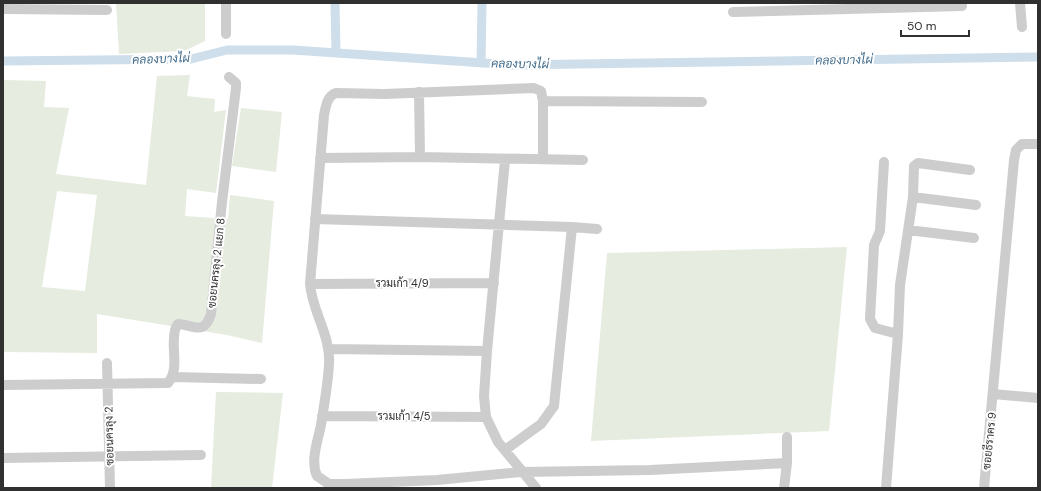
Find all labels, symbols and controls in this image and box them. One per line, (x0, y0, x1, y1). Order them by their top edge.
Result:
scale bar (901, 12, 969, 38)
text: 50 m (907, 18, 936, 34)
water label: คลองบางไผ่ (132, 50, 191, 68)
water label: คลองบางไผ่ (815, 51, 874, 69)
water label: คลองบางไผ่ (491, 55, 550, 73)
street label: ซอยนครลุง 2 แยก 8 (204, 217, 230, 309)
street label: รวมเก้า 4/9 (375, 276, 429, 290)
street label: ซอยนครลุง 2 (101, 406, 119, 466)
street label: รวมเก้า 4/5 (377, 409, 431, 423)
street label: ซอยธีราคร 9 (978, 411, 999, 471)

